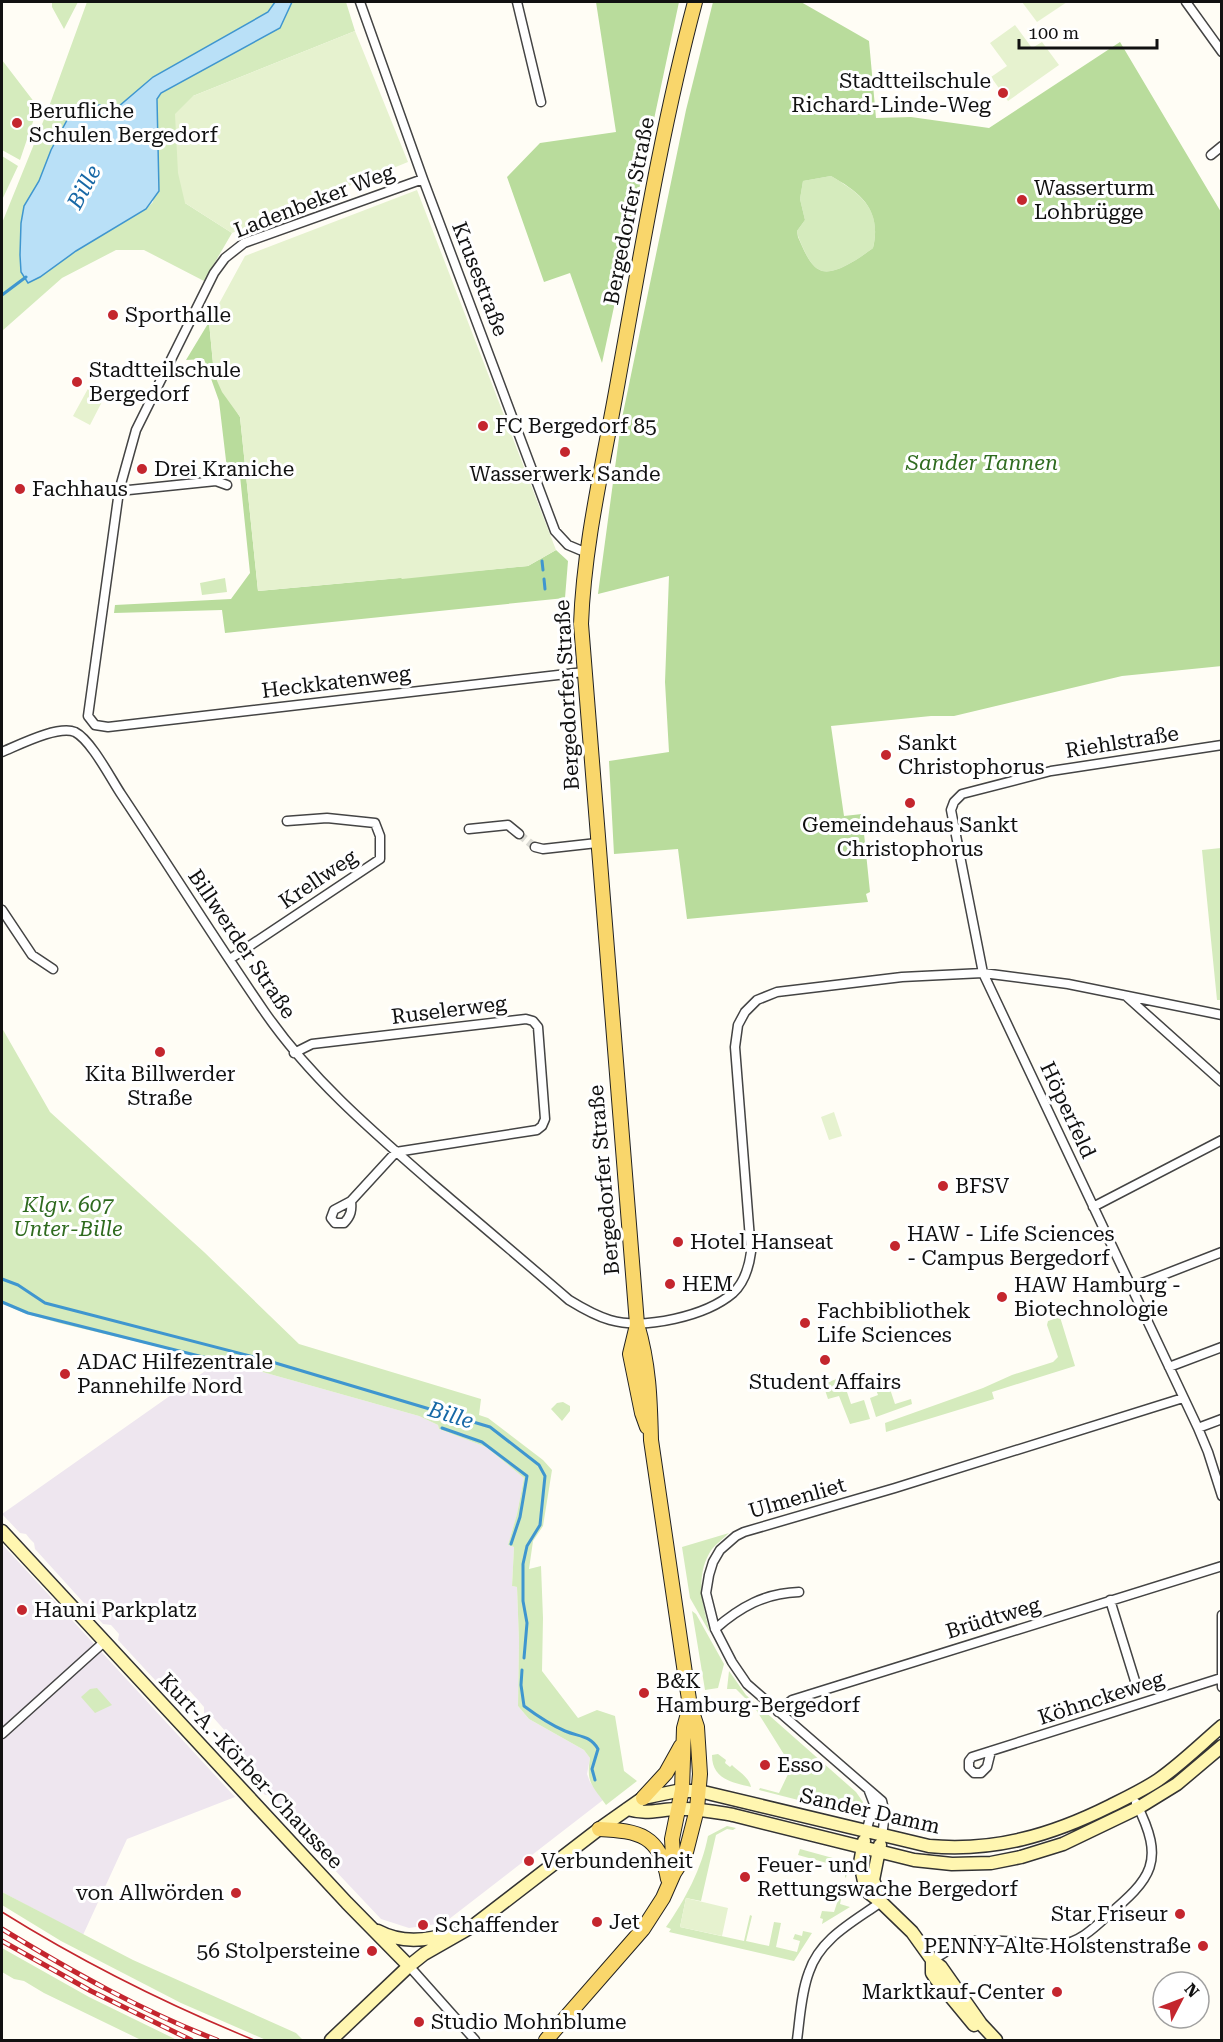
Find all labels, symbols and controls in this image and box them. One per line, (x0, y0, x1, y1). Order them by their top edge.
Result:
scale bar (1019, 12, 1157, 50)
text: 100 m (1028, 22, 1079, 43)
place label: Stadtteilschule Richard-Linde-Weg (791, 69, 991, 117)
marker: Stadtteilschule Richard-Linde-Weg (996, 86, 1010, 100)
place label: Berufliche Schulen Bergedorf (29, 99, 218, 147)
street label: Bergedorfer Straße (599, 115, 659, 307)
marker: Berufliche Schulen Bergedorf (10, 116, 24, 130)
street label: Ladenbeker Weg (231, 159, 397, 243)
water label: Bille (62, 161, 106, 214)
place label: Wasserturm Lohbrügge (1034, 176, 1155, 224)
marker: Wasserturm Lohbrügge (1015, 193, 1029, 207)
street label: Krusestraße (447, 218, 513, 340)
place label: Sporthalle (125, 303, 231, 327)
marker: Sporthalle (106, 308, 120, 322)
place label: Stadtteilschule Bergedorf (89, 358, 241, 406)
marker: Stadtteilschule Bergedorf (70, 375, 84, 389)
place label: FC Bergedorf 85 (495, 414, 657, 438)
marker: FC Bergedorf 85 (476, 419, 490, 433)
marker: Wasserwerk Sande (558, 445, 572, 459)
park label: Sander Tannen (905, 451, 1058, 475)
place label: Drei Kraniche (154, 457, 294, 481)
marker: Drei Kraniche (135, 462, 149, 476)
place label: Wasserwerk Sande (470, 462, 660, 486)
place label: Fachhaus (32, 477, 128, 501)
marker: Fachhaus (13, 482, 27, 496)
street label: Bergedorfer Straße (550, 599, 584, 791)
street label: Heckkatenweg (260, 661, 412, 703)
street label: Riehlstraße (1064, 721, 1180, 763)
place label: Sankt Christophorus (898, 731, 1044, 779)
marker: Sankt Christophorus (879, 748, 893, 762)
marker: Gemeindehaus Sankt Christophorus (903, 796, 917, 810)
place label: Gemeindehaus Sankt Christophorus (802, 813, 1018, 861)
street label: Krellweg (275, 844, 361, 914)
street label: Billwerder Straße (183, 865, 301, 1023)
street label: Ruselerweg (390, 991, 508, 1029)
marker: Kita Billwerder Straße (153, 1045, 167, 1059)
street label: Höperfeld (1035, 1058, 1101, 1162)
place label: Kita Billwerder Straße (85, 1062, 236, 1110)
street label: Bergedorfer Straße (584, 1084, 624, 1276)
place label: BFSV (955, 1174, 1010, 1198)
marker: BFSV (936, 1179, 950, 1193)
park label: Klgv. 607 Unter-Bille (13, 1193, 123, 1241)
place label: HAW - Life Sciences - Campus Bergedorf (907, 1222, 1114, 1270)
place label: Hotel Hanseat (690, 1230, 834, 1254)
marker: Hotel Hanseat (671, 1235, 685, 1249)
marker: HAW - Life Sciences - Campus Bergedorf (888, 1239, 902, 1253)
place label: HEM (682, 1272, 733, 1296)
place label: HAW Hamburg - Biotechnologie (1014, 1273, 1181, 1321)
marker: HEM (663, 1277, 677, 1291)
marker: HAW Hamburg - Biotechnologie (995, 1290, 1009, 1304)
place label: Fachbibliothek Life Sciences (817, 1299, 971, 1347)
marker: Fachbibliothek Life Sciences (798, 1316, 812, 1330)
place label: ADAC Hilfezentrale Pannehilfe Nord (77, 1350, 273, 1398)
marker: Student Affairs (818, 1353, 832, 1367)
marker: ADAC Hilfezentrale Pannehilfe Nord (58, 1367, 72, 1381)
place label: Student Affairs (749, 1370, 901, 1394)
water label: Bille (424, 1396, 477, 1434)
street label: Ulmenliet (746, 1473, 848, 1523)
street label: Brüdtweg (943, 1592, 1043, 1644)
place label: Hauni Parkplatz (34, 1598, 197, 1622)
marker: Hauni Parkplatz (15, 1603, 29, 1617)
street label: Köhnckeweg (1035, 1666, 1167, 1730)
street label: Kurt-A.-Körber-Chaussee (154, 1668, 348, 1874)
place label: B&K Hamburg-Bergedorf (656, 1669, 861, 1717)
marker: B&K Hamburg-Bergedorf (637, 1686, 651, 1700)
place label: Esso (777, 1753, 823, 1777)
marker: Esso (758, 1758, 772, 1772)
street label: Sander Damm (798, 1783, 942, 1839)
place label: Verbundenheit (541, 1849, 693, 1873)
place label: Feuer- und Rettungswache Bergedorf (757, 1853, 1018, 1901)
marker: Verbundenheit (522, 1854, 536, 1868)
marker: Feuer- und Rettungswache Bergedorf (738, 1870, 752, 1884)
place label: von Allwörden (76, 1881, 224, 1905)
marker: von Allwörden (229, 1886, 243, 1900)
place label: Star Friseur (1051, 1902, 1168, 1926)
marker: Star Friseur (1173, 1907, 1187, 1921)
place label: Jet (609, 1910, 640, 1934)
place label: Schaffender (435, 1913, 559, 1937)
marker: Jet (590, 1915, 604, 1929)
marker: Schaffender (416, 1918, 430, 1932)
place label: PENNY Alte Holstenstraße (923, 1934, 1191, 1958)
place label: 56 Stolpersteine (196, 1939, 360, 1963)
marker: PENNY Alte Holstenstraße (1196, 1939, 1210, 1953)
marker: 56 Stolpersteine (365, 1944, 379, 1958)
north arrow (1151, 1970, 1211, 2030)
text: N (1181, 1979, 1203, 2001)
place label: Marktkauf-Center (862, 1980, 1045, 2004)
marker: Marktkauf-Center (1050, 1985, 1064, 1999)
place label: Studio Mohnblume (431, 2010, 627, 2034)
marker: Studio Mohnblume (412, 2015, 426, 2029)

